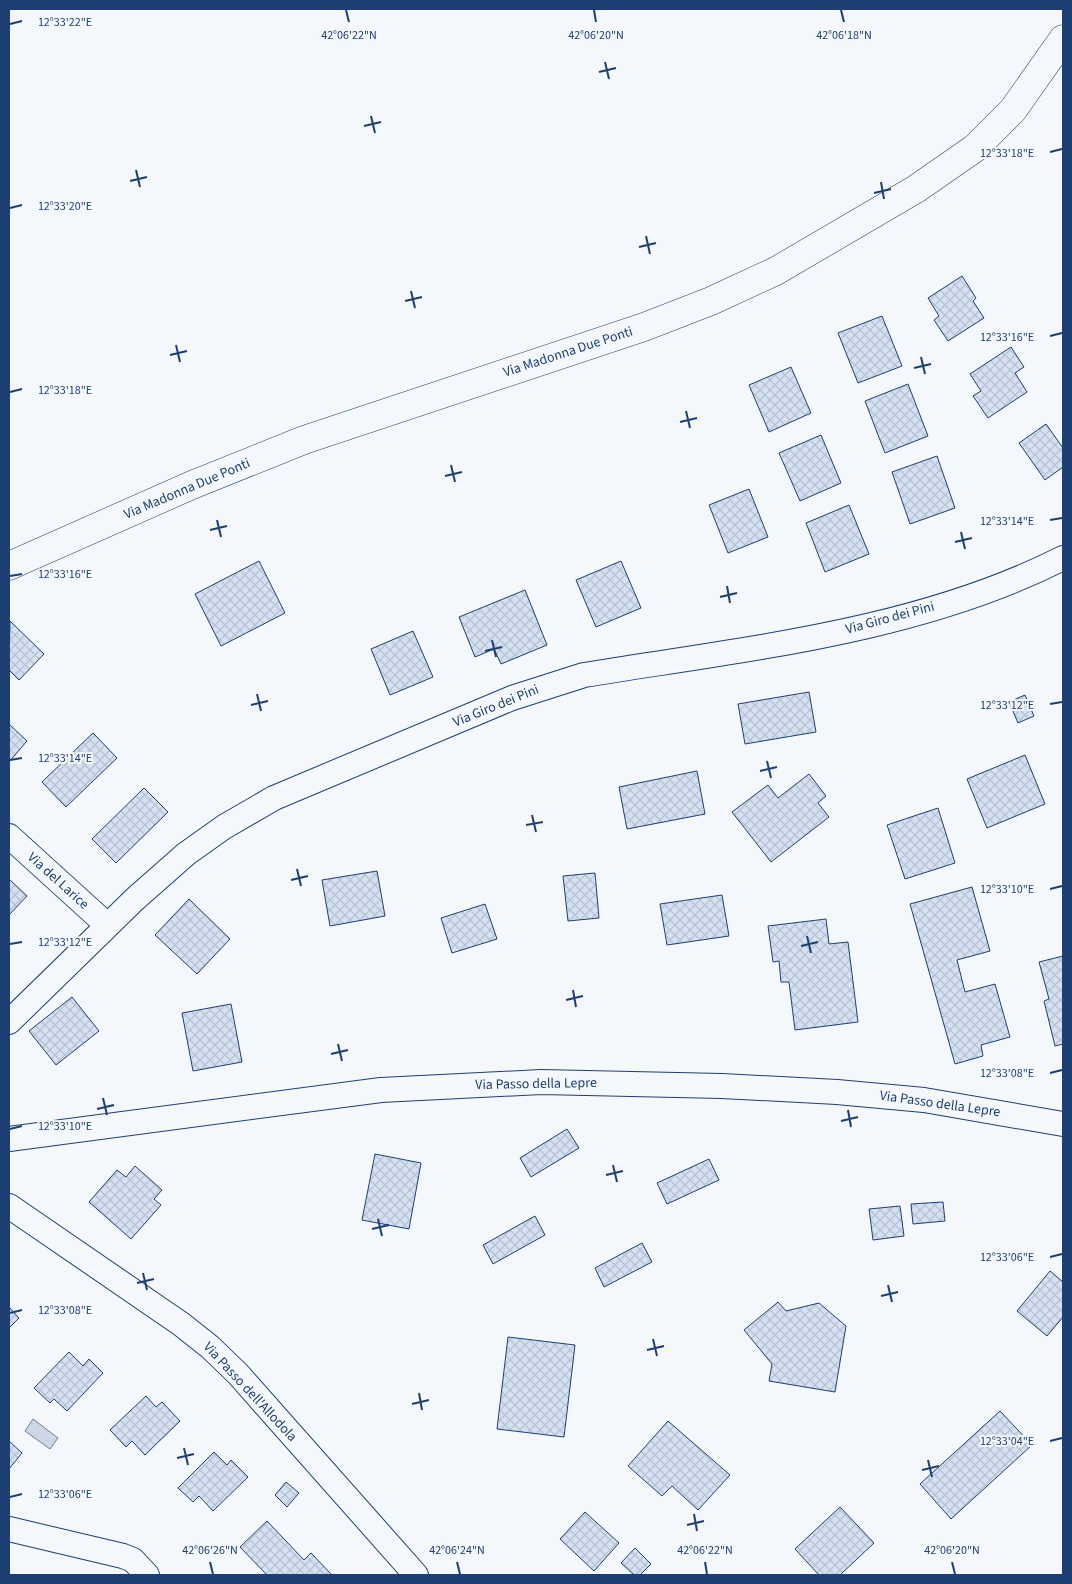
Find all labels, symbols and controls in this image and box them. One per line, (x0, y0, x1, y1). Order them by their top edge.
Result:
text: 12°33'22"E (38, 14, 92, 31)
text: 42°06'22"N (321, 27, 377, 44)
text: 42°06'20"N (568, 27, 624, 44)
text: 42°06'18"N (816, 27, 872, 44)
text: 12°33'18"E (980, 145, 1034, 162)
text: 12°33'20"E (38, 198, 92, 215)
street label: Via Madonna Due Ponti (501, 322, 635, 382)
text: 12°33'16"E (980, 329, 1034, 346)
text: 12°33'18"E (38, 382, 92, 399)
street label: Via Madonna Due Ponti (121, 453, 253, 525)
text: 12°33'14"E (980, 513, 1034, 530)
text: 12°33'16"E (38, 566, 92, 583)
street label: Via Giro dei Pini (843, 597, 937, 639)
street label: Via Giro dei Pini (450, 680, 542, 732)
text: 12°33'12"E (980, 697, 1034, 714)
text: 12°33'14"E (38, 750, 92, 767)
street label: Via del Larice (23, 848, 93, 914)
text: 12°33'10"E (980, 881, 1034, 898)
text: 12°33'12"E (38, 934, 92, 951)
text: 12°33'08"E (980, 1065, 1034, 1082)
street label: Via Passo della Lepre (475, 1073, 597, 1095)
street label: Via Passo della Lepre (878, 1086, 1002, 1122)
text: 12°33'10"E (38, 1118, 92, 1135)
text: 12°33'06"E (980, 1249, 1034, 1266)
text: 12°33'08"E (38, 1302, 92, 1319)
street label: Via Passo dell'Allodola (198, 1338, 302, 1446)
text: 12°33'04"E (980, 1433, 1034, 1450)
text: 12°33'06"E (38, 1486, 92, 1503)
text: 42°06'26"N (182, 1542, 238, 1559)
text: 42°06'24"N (429, 1542, 485, 1559)
text: 42°06'22"N (677, 1542, 733, 1559)
text: 42°06'20"N (924, 1542, 980, 1559)

